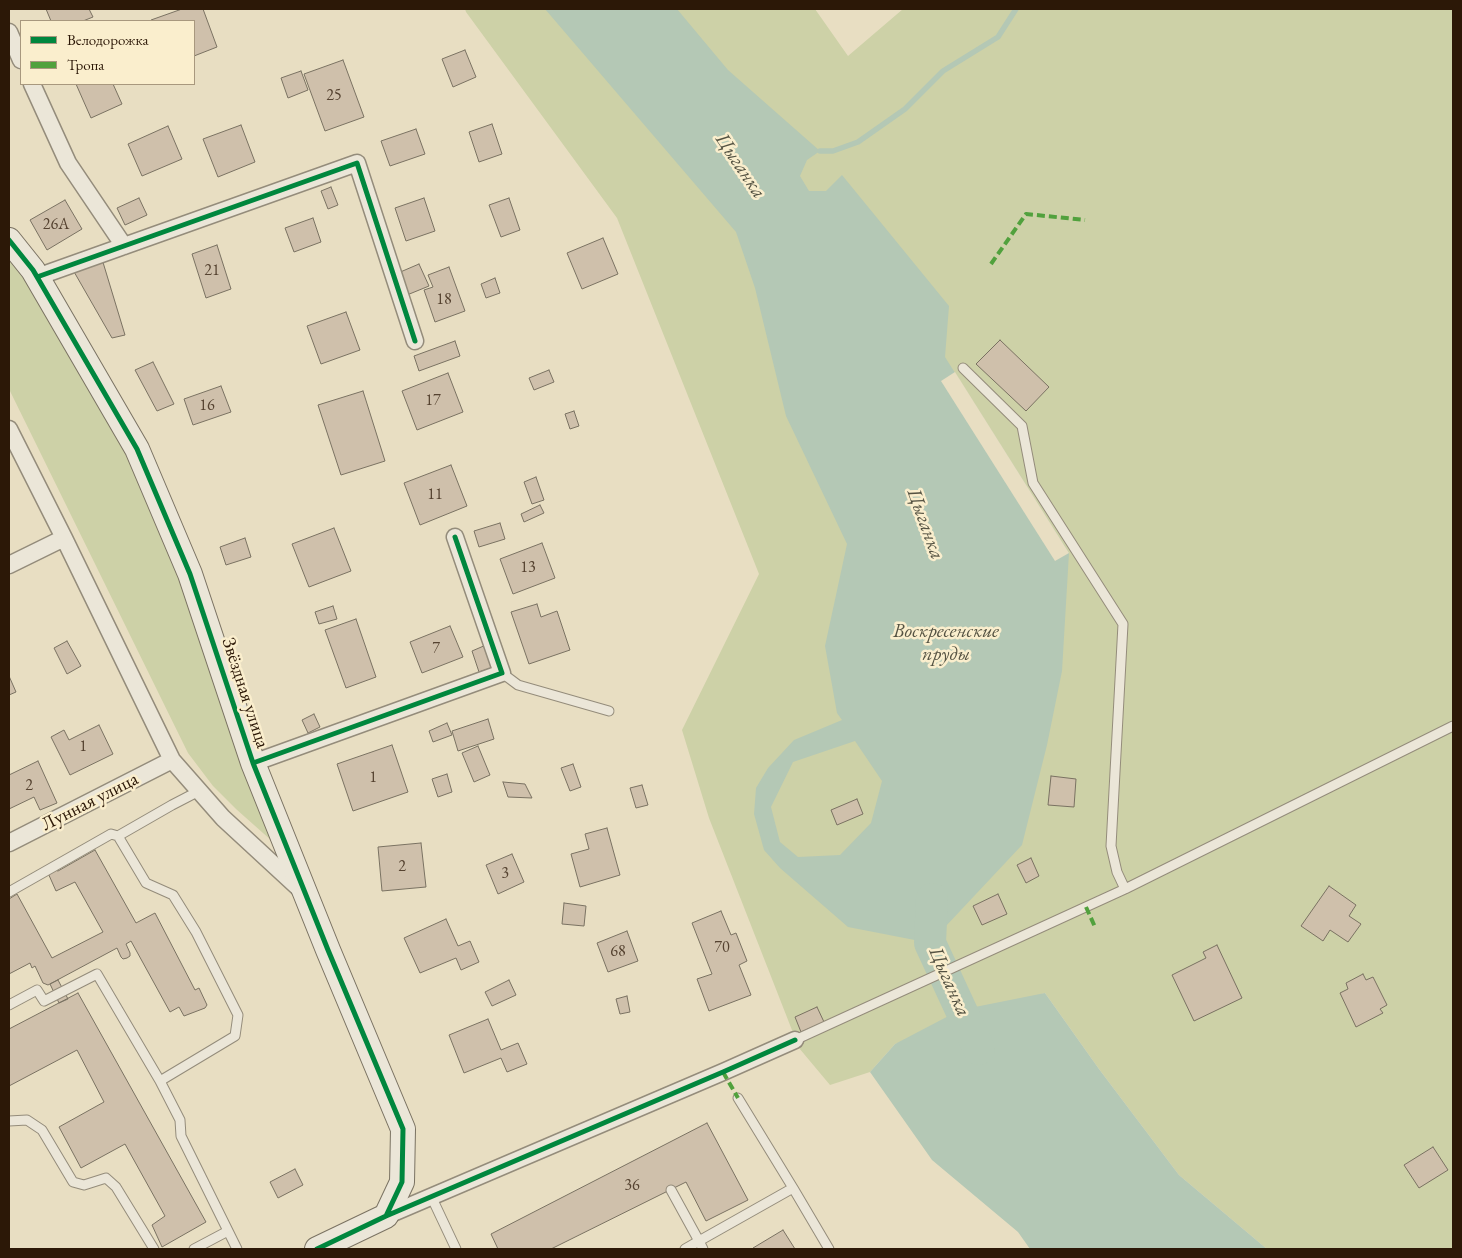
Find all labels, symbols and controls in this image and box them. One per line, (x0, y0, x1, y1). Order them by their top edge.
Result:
legend (20, 20, 195, 85)
text: Велодорожка (67, 30, 148, 49)
text: Тропа (67, 55, 104, 74)
house number: 25 (326, 86, 342, 106)
water label: Цыганка (709, 129, 771, 203)
house number: 26А (43, 215, 69, 235)
house number: 21 (204, 261, 220, 281)
house number: 18 (436, 290, 452, 310)
house number: 17 (425, 391, 441, 411)
house number: 16 (199, 396, 215, 416)
house number: 11 (427, 485, 443, 505)
water label: Цыганка (901, 485, 949, 563)
house number: 13 (520, 558, 536, 578)
water label: Воскресенские пруды (893, 620, 999, 667)
street label: Звёздная улица (216, 635, 274, 751)
house number: 7 (432, 639, 440, 659)
house number: 1 (79, 737, 87, 757)
street label: Лунная улица (38, 768, 142, 836)
house number: 1 (369, 768, 377, 788)
house number: 2 (25, 776, 33, 796)
house number: 2 (398, 857, 406, 877)
house number: 3 (501, 864, 509, 884)
house number: 70 (714, 938, 730, 958)
house number: 68 (610, 942, 626, 962)
water label: Цыганка (923, 944, 975, 1020)
house number: 36 (624, 1176, 640, 1196)

